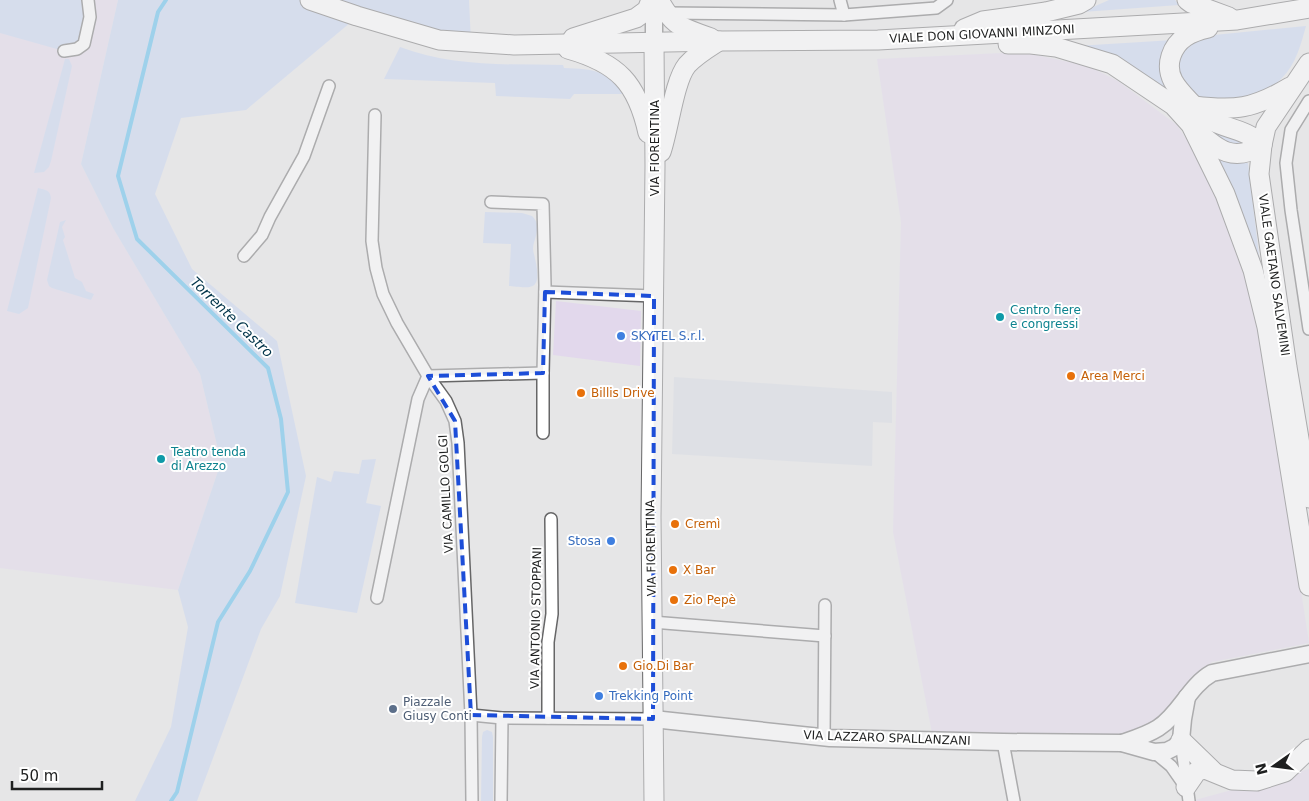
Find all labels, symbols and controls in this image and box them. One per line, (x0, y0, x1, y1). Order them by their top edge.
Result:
street label: VIALE DON GIOVANNI MINZONI (889, 22, 1075, 46)
street label: VIA FIORENTINA (648, 99, 662, 196)
street label: VIALE GAETANO SALVEMINI (1256, 193, 1292, 357)
water label: Torrente Castro (187, 274, 277, 360)
place label: Centro fiere e congressi (1010, 303, 1081, 331)
marker: Centro fiere e congressi (994, 311, 1006, 323)
place label: SKYTEL S.r.l. (631, 329, 705, 343)
marker: SKYTEL S.r.l. (615, 330, 627, 342)
place label: Area Merci (1081, 369, 1145, 383)
marker: Area Merci (1065, 370, 1077, 382)
place label: Billis Drive (591, 386, 655, 400)
marker: Billis Drive (575, 387, 587, 399)
street label: VIA CAMILLO GOLGI (436, 434, 456, 554)
place label: Teatro tenda di Arezzo (170, 445, 246, 473)
marker: Teatro tenda di Arezzo (155, 453, 167, 465)
street label: VIA FIORENTINA (643, 499, 659, 596)
place label: Cremì (685, 517, 720, 531)
marker: Cremì (669, 518, 681, 530)
place label: Stosa (568, 534, 601, 548)
marker: Stosa (605, 535, 617, 547)
street label: VIA ANTONIO STOPPANI (528, 547, 544, 689)
place label: X Bar (683, 563, 716, 577)
marker: X Bar (667, 564, 679, 576)
place label: Zio Pepè (684, 593, 736, 607)
marker: Zio Pepè (668, 594, 680, 606)
place label: Gio.Di Bar (633, 659, 694, 673)
marker: Gio.Di Bar (617, 660, 629, 672)
place label: Trekking Point (608, 689, 693, 703)
marker: Trekking Point (593, 690, 605, 702)
place label: Piazzale Giusy Conti (403, 695, 472, 723)
marker: Piazzale Giusy Conti (387, 703, 399, 715)
street label: VIA LAZZARO SPALLANZANI (803, 728, 971, 748)
north arrow (1249, 741, 1299, 791)
scale bar (12, 758, 102, 790)
text: N (1252, 762, 1271, 777)
text: 50 m (20, 767, 58, 785)

